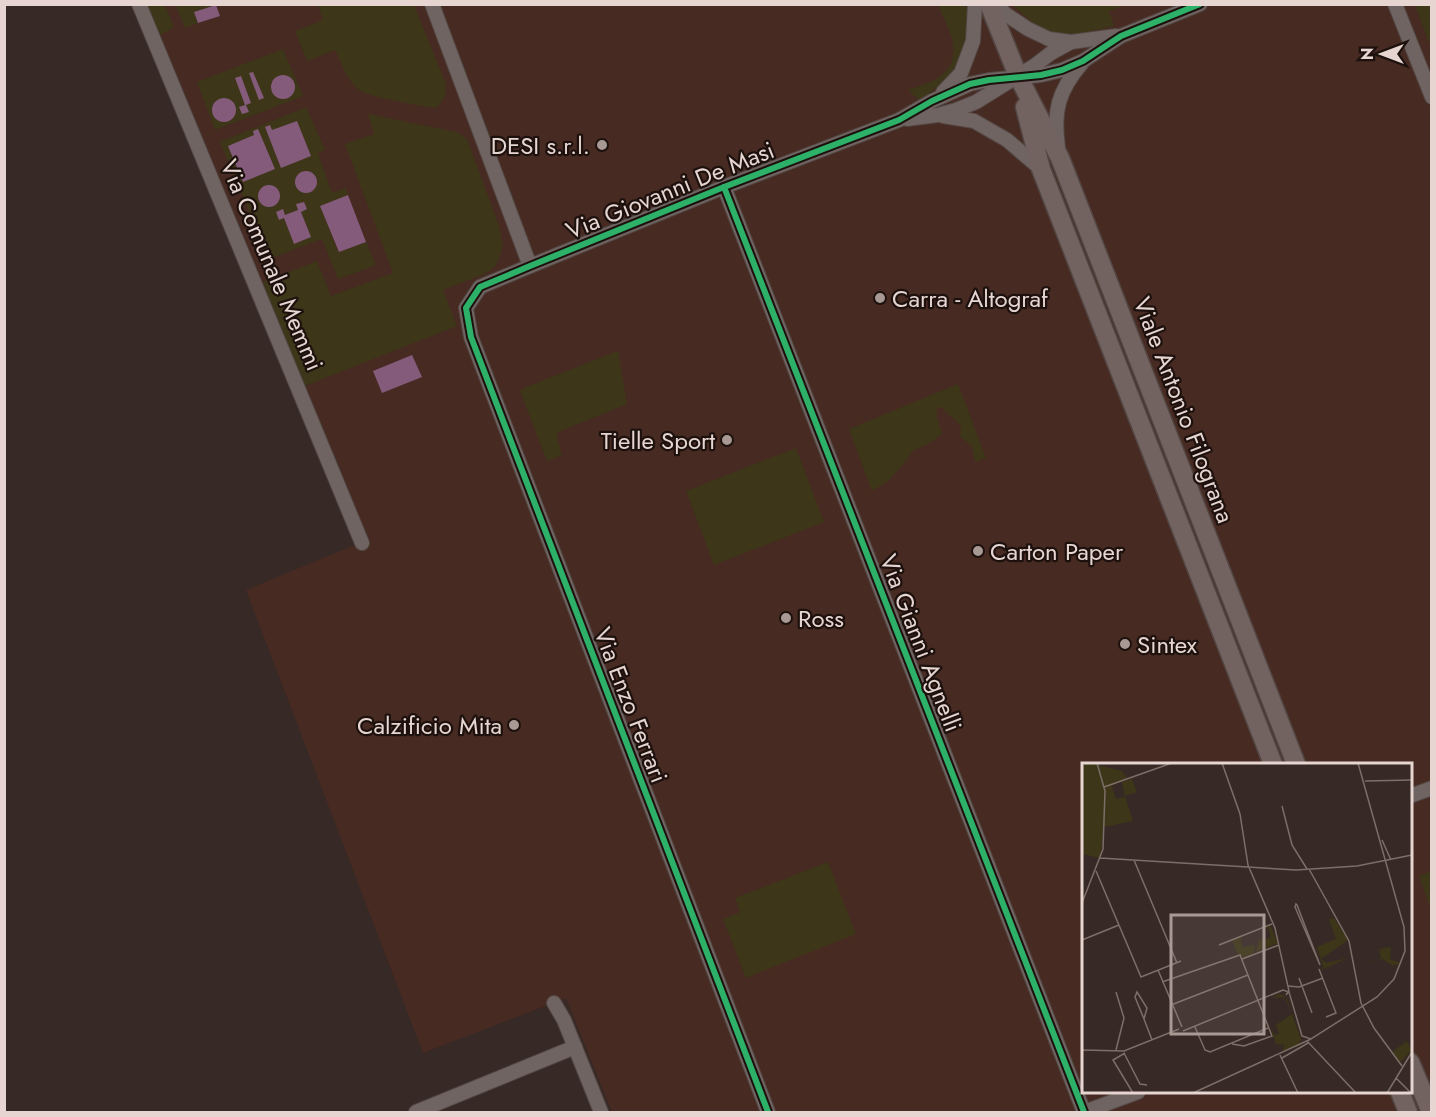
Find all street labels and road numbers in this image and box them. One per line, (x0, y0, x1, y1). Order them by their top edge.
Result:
street label: Via Giovanni De Masi (561, 132, 779, 248)
street label: Via Comunale Memmi (212, 154, 332, 376)
street label: Viale Antonio Filograna (1125, 292, 1243, 528)
street label: Via Gianni Agnelli (871, 549, 971, 737)
street label: Via Enzo Ferrari (585, 622, 677, 788)

